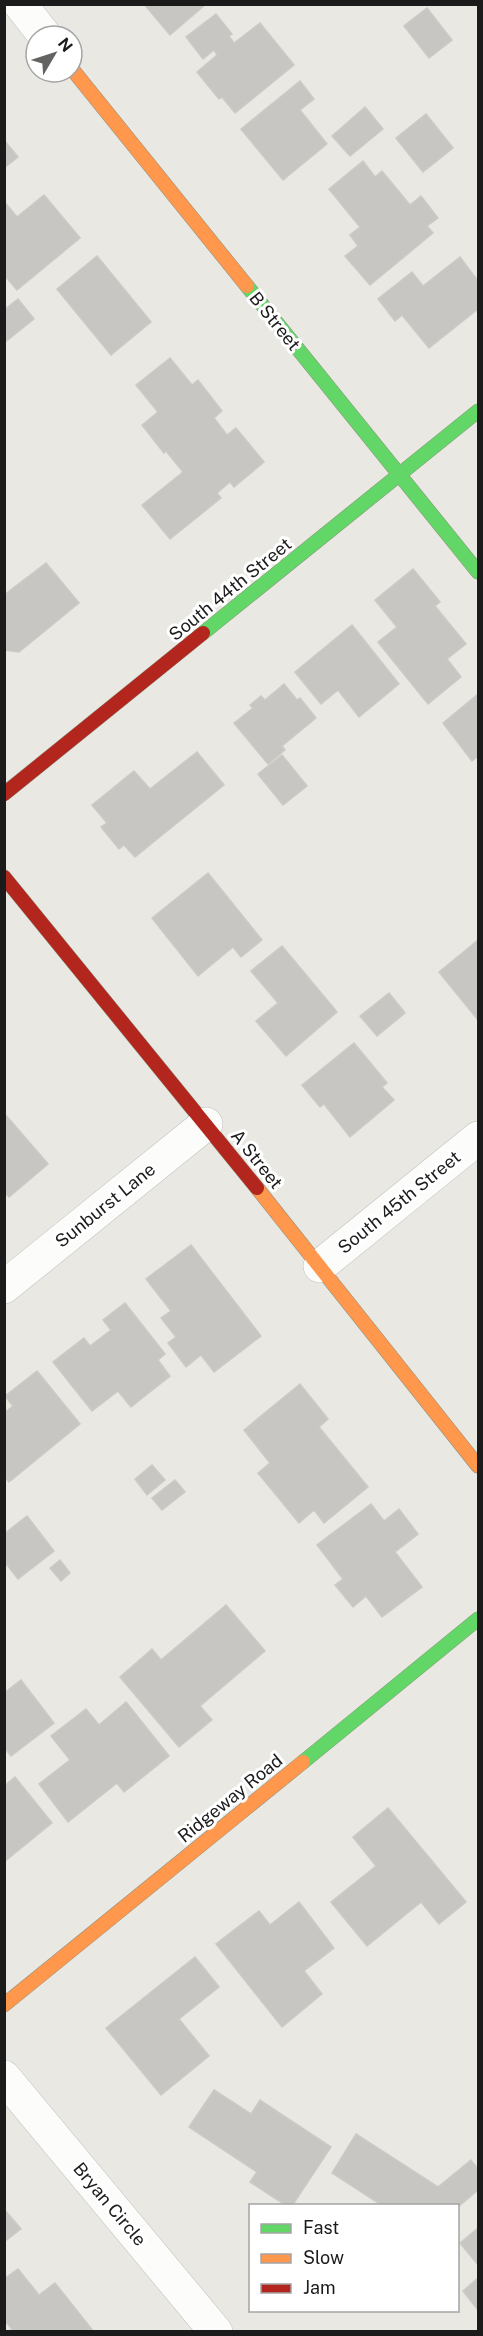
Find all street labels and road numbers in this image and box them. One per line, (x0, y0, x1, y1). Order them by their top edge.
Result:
street label: B Street (245, 288, 305, 354)
street label: South 44th Street (165, 533, 295, 645)
street label: A Street (227, 1125, 287, 1193)
street label: South 45th Street (334, 1146, 464, 1258)
street label: Sunburst Lane (51, 1158, 159, 1252)
street label: Ridgeway Road (174, 1749, 286, 1847)
street label: Bryan Circle (69, 2158, 151, 2250)

